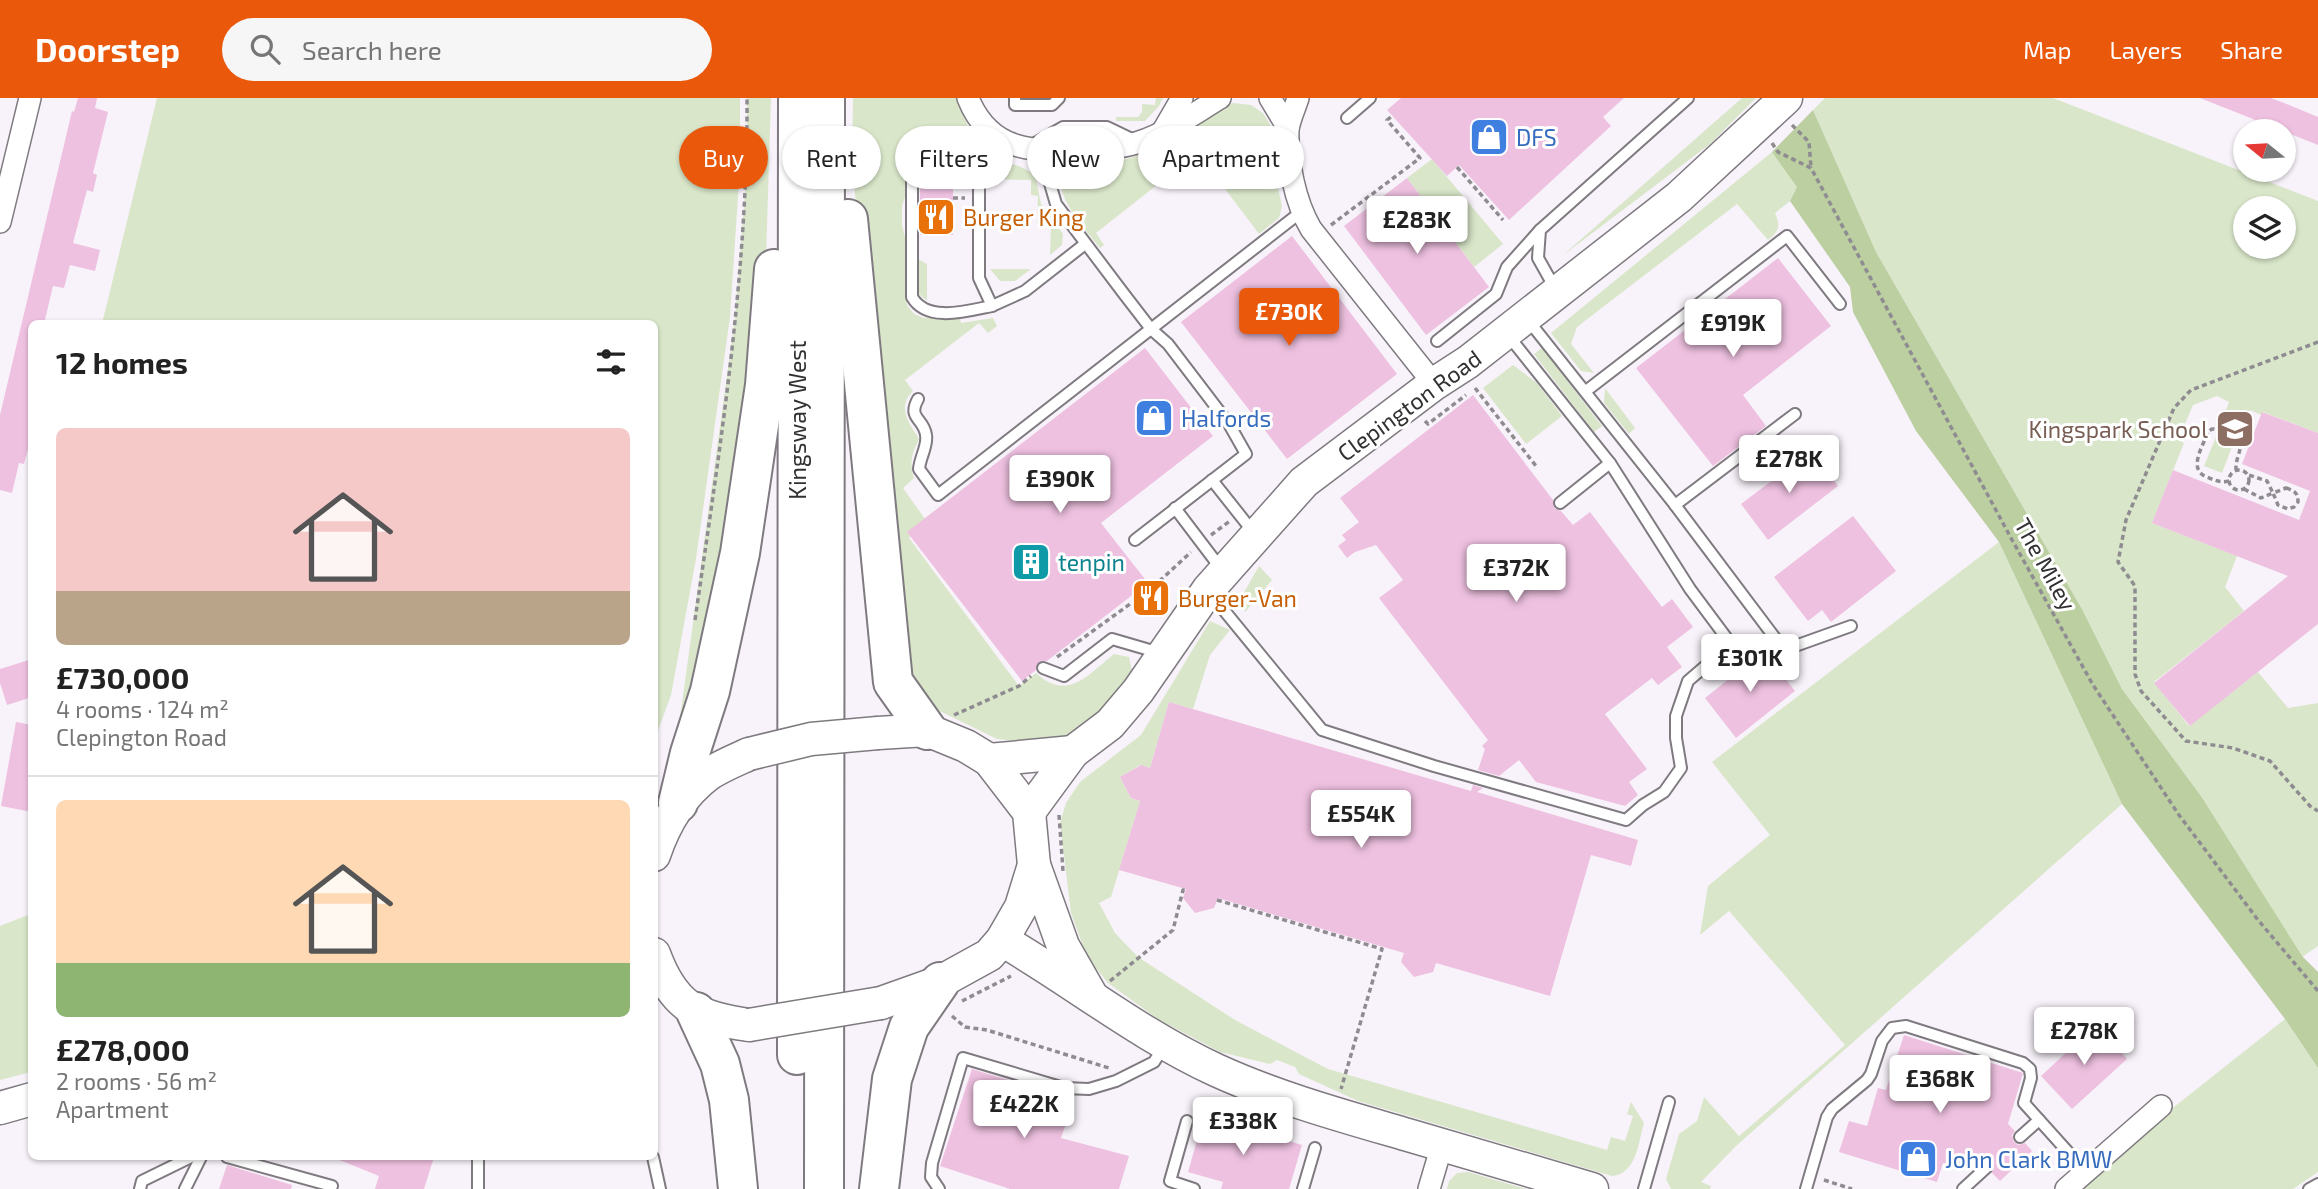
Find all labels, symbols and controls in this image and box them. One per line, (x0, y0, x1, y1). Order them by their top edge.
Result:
search box (222, 18, 712, 81)
text: Doorstep (35, 29, 180, 69)
icon: search (246, 30, 284, 68)
text: Search here (302, 34, 442, 65)
text: Map (2023, 35, 2071, 64)
text: Layers (2109, 35, 2182, 64)
text: Share (2220, 35, 2283, 64)
shop icon: DFS (1468, 116, 1510, 158)
north arrow (2233, 119, 2296, 182)
map controls (2233, 119, 2296, 259)
place label: DFS (1516, 123, 1557, 151)
chip: Buy (679, 126, 768, 189)
chip: Rent (782, 126, 881, 189)
chip: Filters (895, 126, 1013, 189)
chip: New (1027, 126, 1124, 189)
chip: Apartment (1138, 126, 1304, 189)
restaurant icon: Burger King (915, 196, 957, 238)
button: layers (2233, 196, 2296, 259)
pin: £283K (1368, 197, 1466, 256)
place label: Burger King (963, 203, 1084, 231)
text: £283K (1383, 205, 1451, 233)
pin: £730K (1240, 288, 1338, 348)
text: £730K (1255, 297, 1323, 325)
pin: £919K (1684, 300, 1782, 359)
text: £919K (1700, 308, 1766, 336)
street label: Kingsway West (783, 340, 811, 500)
icon: filters (592, 343, 630, 381)
street label: Clepington Road (1332, 343, 1486, 467)
text: 12 homes (56, 344, 188, 380)
shop icon: Halfords (1133, 397, 1175, 439)
place label: Halfords (1181, 404, 1271, 432)
school or university icon: Kingspark School (2214, 408, 2256, 450)
place label: Kingspark School (2029, 415, 2208, 443)
pin: £278K (1740, 436, 1838, 495)
text: £278K (1755, 444, 1823, 472)
pin: £390K (1011, 456, 1109, 515)
text: £390K (1025, 464, 1095, 492)
icon: home (280, 474, 406, 600)
street label: The Miley (2009, 513, 2083, 615)
building icon: tenpin (1010, 541, 1052, 583)
pin: £372K (1467, 545, 1565, 604)
place label: tenpin (1058, 548, 1125, 576)
text: £372K (1483, 553, 1549, 581)
restaurant icon: Burger-Van (1130, 577, 1172, 619)
place label: Burger-Van (1178, 584, 1297, 612)
pin: £301K (1701, 634, 1799, 694)
text: £301K (1717, 643, 1783, 671)
text: £730,000 (56, 659, 189, 695)
text: 4 rooms · 124 m² (56, 695, 229, 723)
text: Clepington Road (56, 723, 227, 751)
pin: £554K (1312, 790, 1410, 850)
text: £554K (1327, 799, 1395, 827)
icon: home (280, 846, 406, 972)
pin: £278K (2035, 1007, 2133, 1067)
text: £278K (2050, 1016, 2118, 1044)
text: £278,000 (56, 1031, 190, 1067)
pin: £368K (1891, 1056, 1989, 1115)
text: £368K (1906, 1064, 1975, 1092)
text: 2 rooms · 56 m² (56, 1067, 217, 1095)
pin: £422K (975, 1080, 1073, 1140)
text: £422K (989, 1089, 1059, 1117)
text: Apartment (56, 1095, 169, 1123)
pin: £338K (1194, 1098, 1292, 1157)
text: £338K (1209, 1106, 1277, 1134)
shop icon: John Clark BMW (1897, 1138, 1939, 1180)
place label: John Clark BMW (1945, 1145, 2113, 1173)

